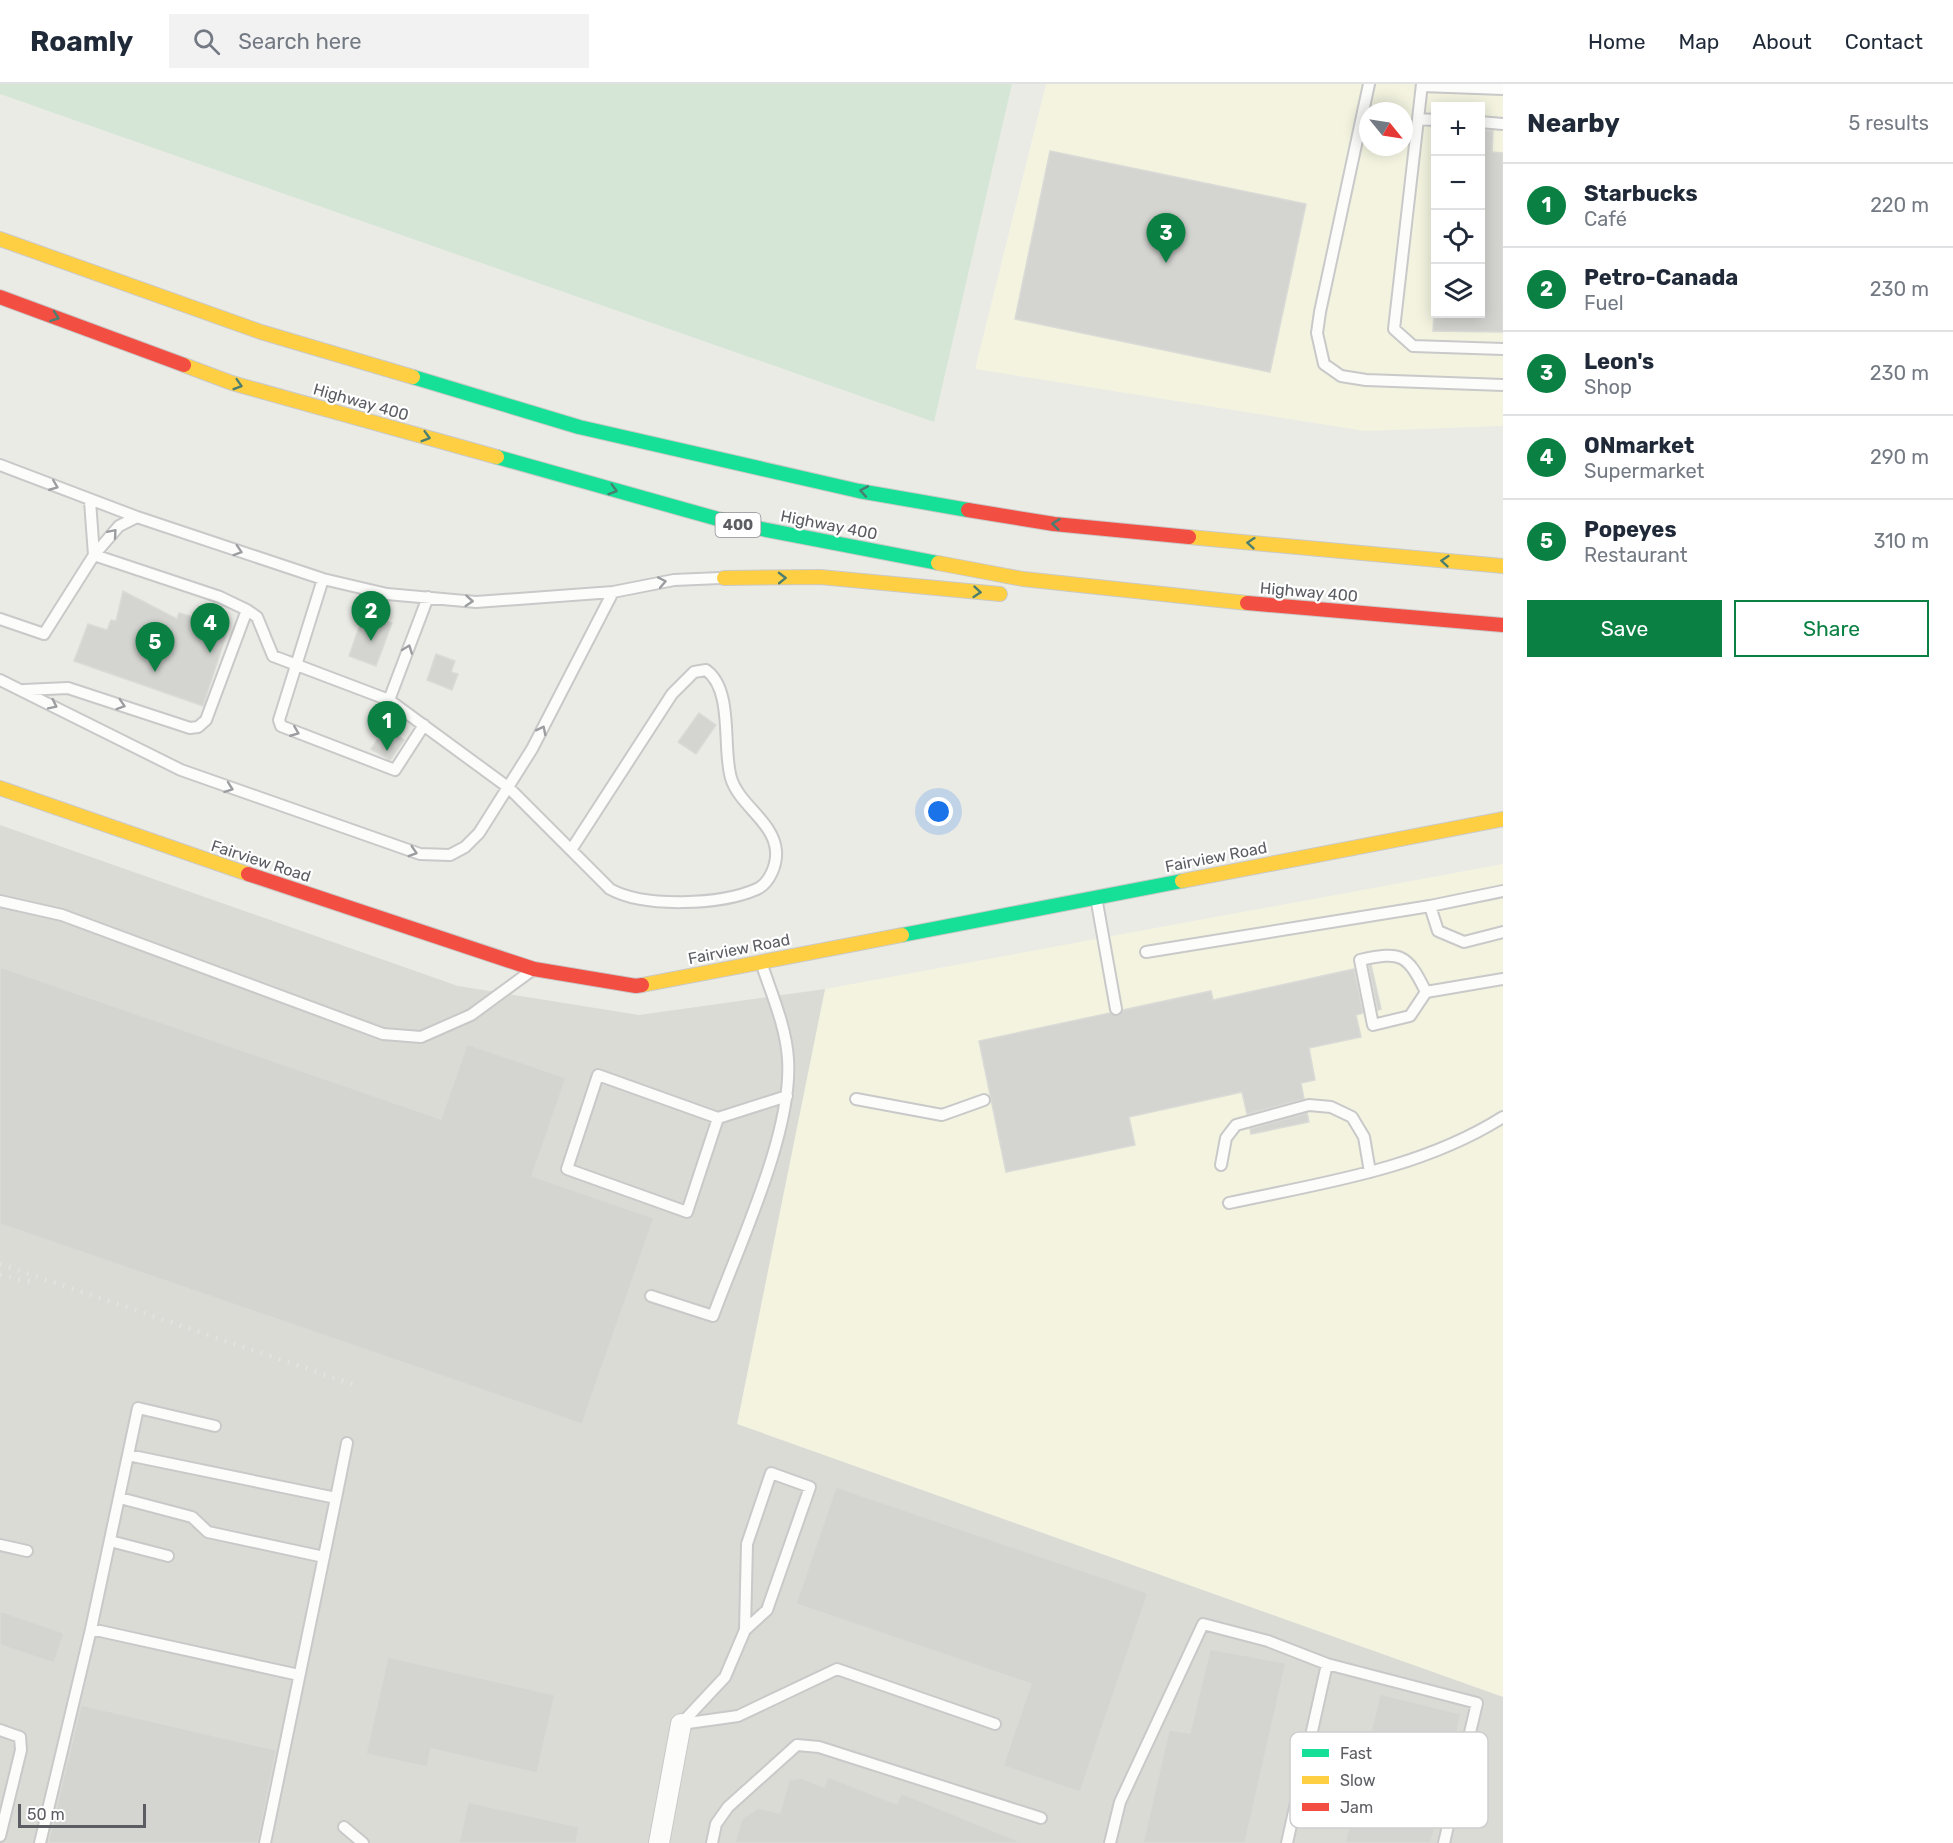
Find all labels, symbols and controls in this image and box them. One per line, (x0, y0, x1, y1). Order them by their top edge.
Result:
search box (169, 14, 589, 68)
text: Roamly (30, 25, 133, 58)
icon: search (190, 25, 223, 58)
text: Search here (238, 28, 362, 55)
text: Home (1588, 29, 1645, 54)
text: Map (1678, 29, 1719, 54)
text: About (1752, 29, 1812, 54)
text: Contact (1845, 29, 1923, 54)
north arrow (1359, 102, 1413, 156)
map controls (1431, 102, 1485, 318)
button: + (1431, 102, 1485, 156)
text: Nearby (1527, 108, 1620, 139)
text: 5 results (1848, 111, 1929, 135)
button: − (1431, 156, 1485, 210)
text: Starbucks (1584, 180, 1698, 207)
text: 1 (1542, 193, 1551, 217)
text: 220 m (1870, 193, 1929, 217)
text: Café (1584, 207, 1627, 231)
button: locate (1431, 210, 1485, 264)
pin: 3 (1146, 214, 1186, 263)
button: layers (1431, 264, 1485, 318)
text: Petro-Canada (1584, 264, 1738, 291)
text: 2 (1540, 277, 1553, 301)
text: 230 m (1870, 277, 1929, 301)
text: Fuel (1584, 291, 1624, 315)
one-way arrow (49, 310, 60, 323)
text: Leon's (1584, 348, 1654, 375)
text: 3 (1540, 361, 1553, 385)
text: 230 m (1870, 361, 1929, 385)
text: Shop (1584, 375, 1632, 399)
one-way arrow (232, 378, 243, 390)
street label: Highway 400 (311, 379, 411, 425)
one-way arrow (421, 430, 431, 443)
text: ONmarket (1584, 432, 1694, 459)
text: 4 (1540, 445, 1553, 469)
text: 290 m (1870, 445, 1929, 469)
text: Supermarket (1584, 459, 1704, 483)
one-way arrow (49, 479, 59, 492)
one-way arrow (607, 483, 618, 495)
one-way arrow (860, 486, 869, 498)
street label: Highway 400 (779, 506, 879, 544)
road number: 400 (716, 513, 760, 537)
text: Popeyes (1584, 516, 1677, 543)
one-way arrow (1052, 518, 1061, 531)
one-way arrow (106, 529, 117, 540)
text: 5 (1540, 529, 1553, 553)
text: 310 m (1873, 529, 1929, 553)
one-way arrow (1246, 537, 1255, 550)
text: Restaurant (1584, 543, 1688, 567)
one-way arrow (232, 544, 243, 556)
one-way arrow (1440, 555, 1449, 568)
one-way arrow (778, 571, 787, 584)
one-way arrow (657, 576, 667, 589)
street label: Highway 400 (1259, 578, 1359, 606)
one-way arrow (972, 585, 981, 598)
pin: 2 (352, 592, 391, 641)
one-way arrow (464, 594, 473, 607)
button: Save (1527, 600, 1722, 657)
button: Share (1734, 600, 1929, 657)
pin: 4 (190, 604, 230, 653)
pin: 5 (136, 622, 174, 672)
one-way arrow (401, 644, 414, 654)
one-way arrow (47, 698, 57, 709)
one-way arrow (115, 698, 126, 711)
pin: 1 (368, 702, 406, 751)
one-way arrow (289, 725, 299, 738)
one-way arrow (535, 725, 546, 736)
one-way arrow (223, 781, 234, 794)
your location (924, 797, 953, 826)
street label: Fairview Road (209, 836, 313, 886)
street label: Fairview Road (1163, 838, 1269, 876)
one-way arrow (407, 845, 418, 857)
street label: Fairview Road (686, 930, 792, 968)
legend (1290, 1732, 1488, 1828)
text: Fast (1340, 1744, 1372, 1763)
text: Slow (1340, 1771, 1376, 1790)
text: Jam (1340, 1798, 1373, 1817)
scale bar (18, 1801, 146, 1828)
text: 50 m (27, 1805, 65, 1824)

